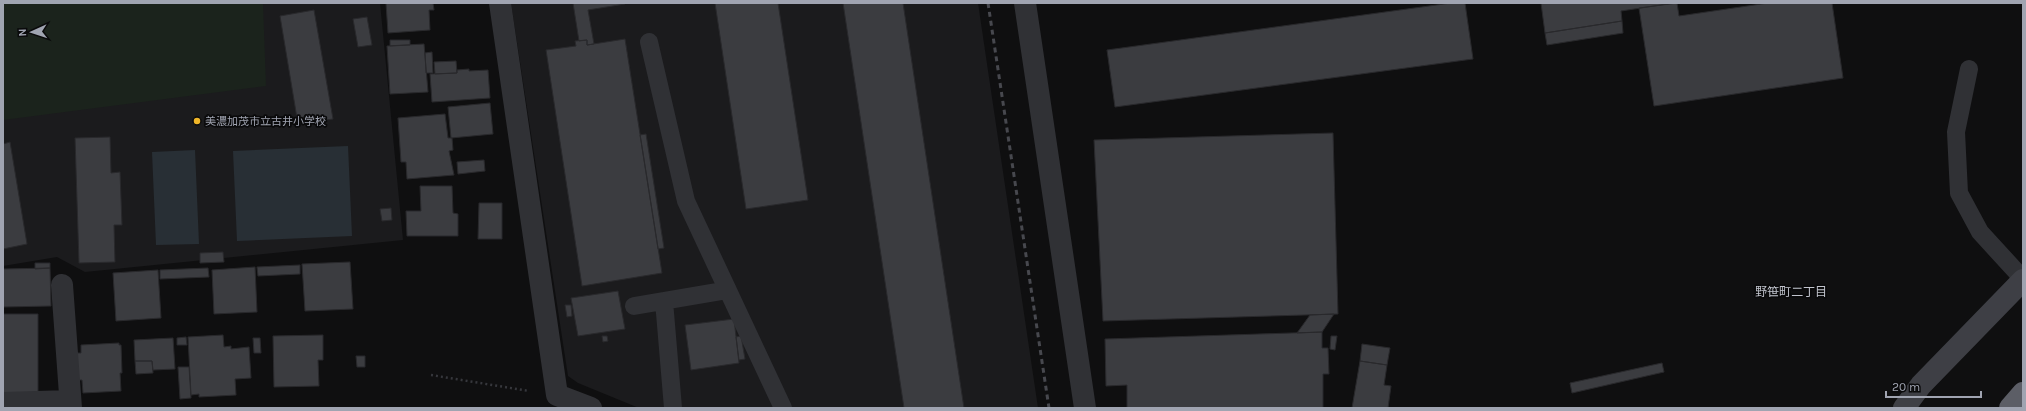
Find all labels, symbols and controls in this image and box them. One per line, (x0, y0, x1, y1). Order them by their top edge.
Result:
north arrow (12, 12, 52, 52)
text: N (16, 28, 29, 37)
place label: 美濃加茂市立古井小学校 (205, 115, 326, 128)
marker: 美濃加茂市立古井小学校 (192, 116, 202, 126)
district label: 野笹町二丁目 (1755, 285, 1827, 299)
scale bar (1886, 373, 1981, 399)
text: 20 m (1892, 380, 1920, 394)

